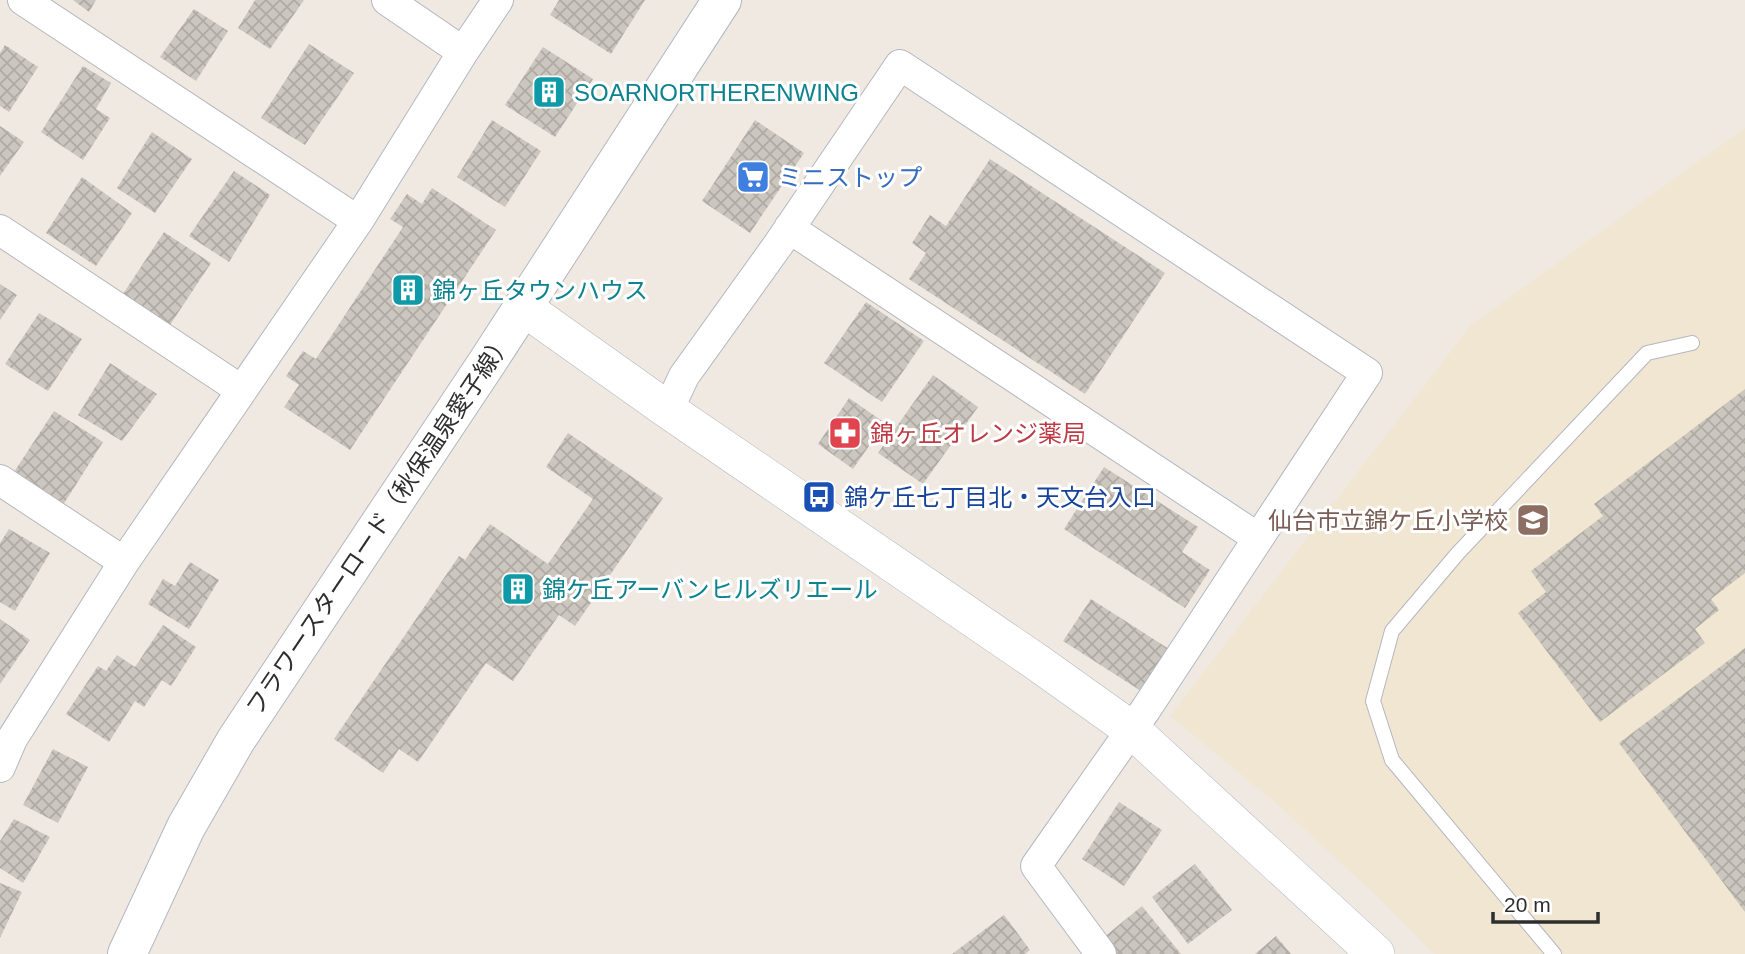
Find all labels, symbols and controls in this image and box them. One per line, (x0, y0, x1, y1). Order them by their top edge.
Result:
building icon: SOARNORTHERENWING (530, 73, 568, 111)
place label: SOARNORTHERENWING (574, 79, 859, 106)
supermarket icon: ミニストップ (734, 158, 772, 196)
place label: ミニストップ (778, 164, 922, 191)
building icon: 錦ヶ丘タウンハウス (389, 271, 427, 309)
place label: 錦ヶ丘タウンハウス (432, 277, 648, 304)
street label: フラワースターロード（秋保温泉愛子線） (241, 328, 517, 720)
pharmacy icon: 錦ヶ丘オレンジ薬局 (826, 414, 864, 452)
place label: 錦ヶ丘オレンジ薬局 (870, 420, 1086, 447)
bus stop icon: 錦ケ丘七丁目北・天文台入口 (800, 478, 838, 516)
place label: 錦ケ丘七丁目北・天文台入口 (844, 484, 1156, 511)
school or university icon: 仙台市立錦ケ丘小学校 (1514, 501, 1552, 539)
place label: 仙台市立錦ケ丘小学校 (1268, 507, 1508, 534)
building icon: 錦ケ丘アーバンヒルズリエール (499, 570, 537, 608)
place label: 錦ケ丘アーバンヒルズリエール (542, 576, 878, 603)
scale bar (1493, 880, 1598, 924)
text: 20 m (1504, 893, 1551, 916)

